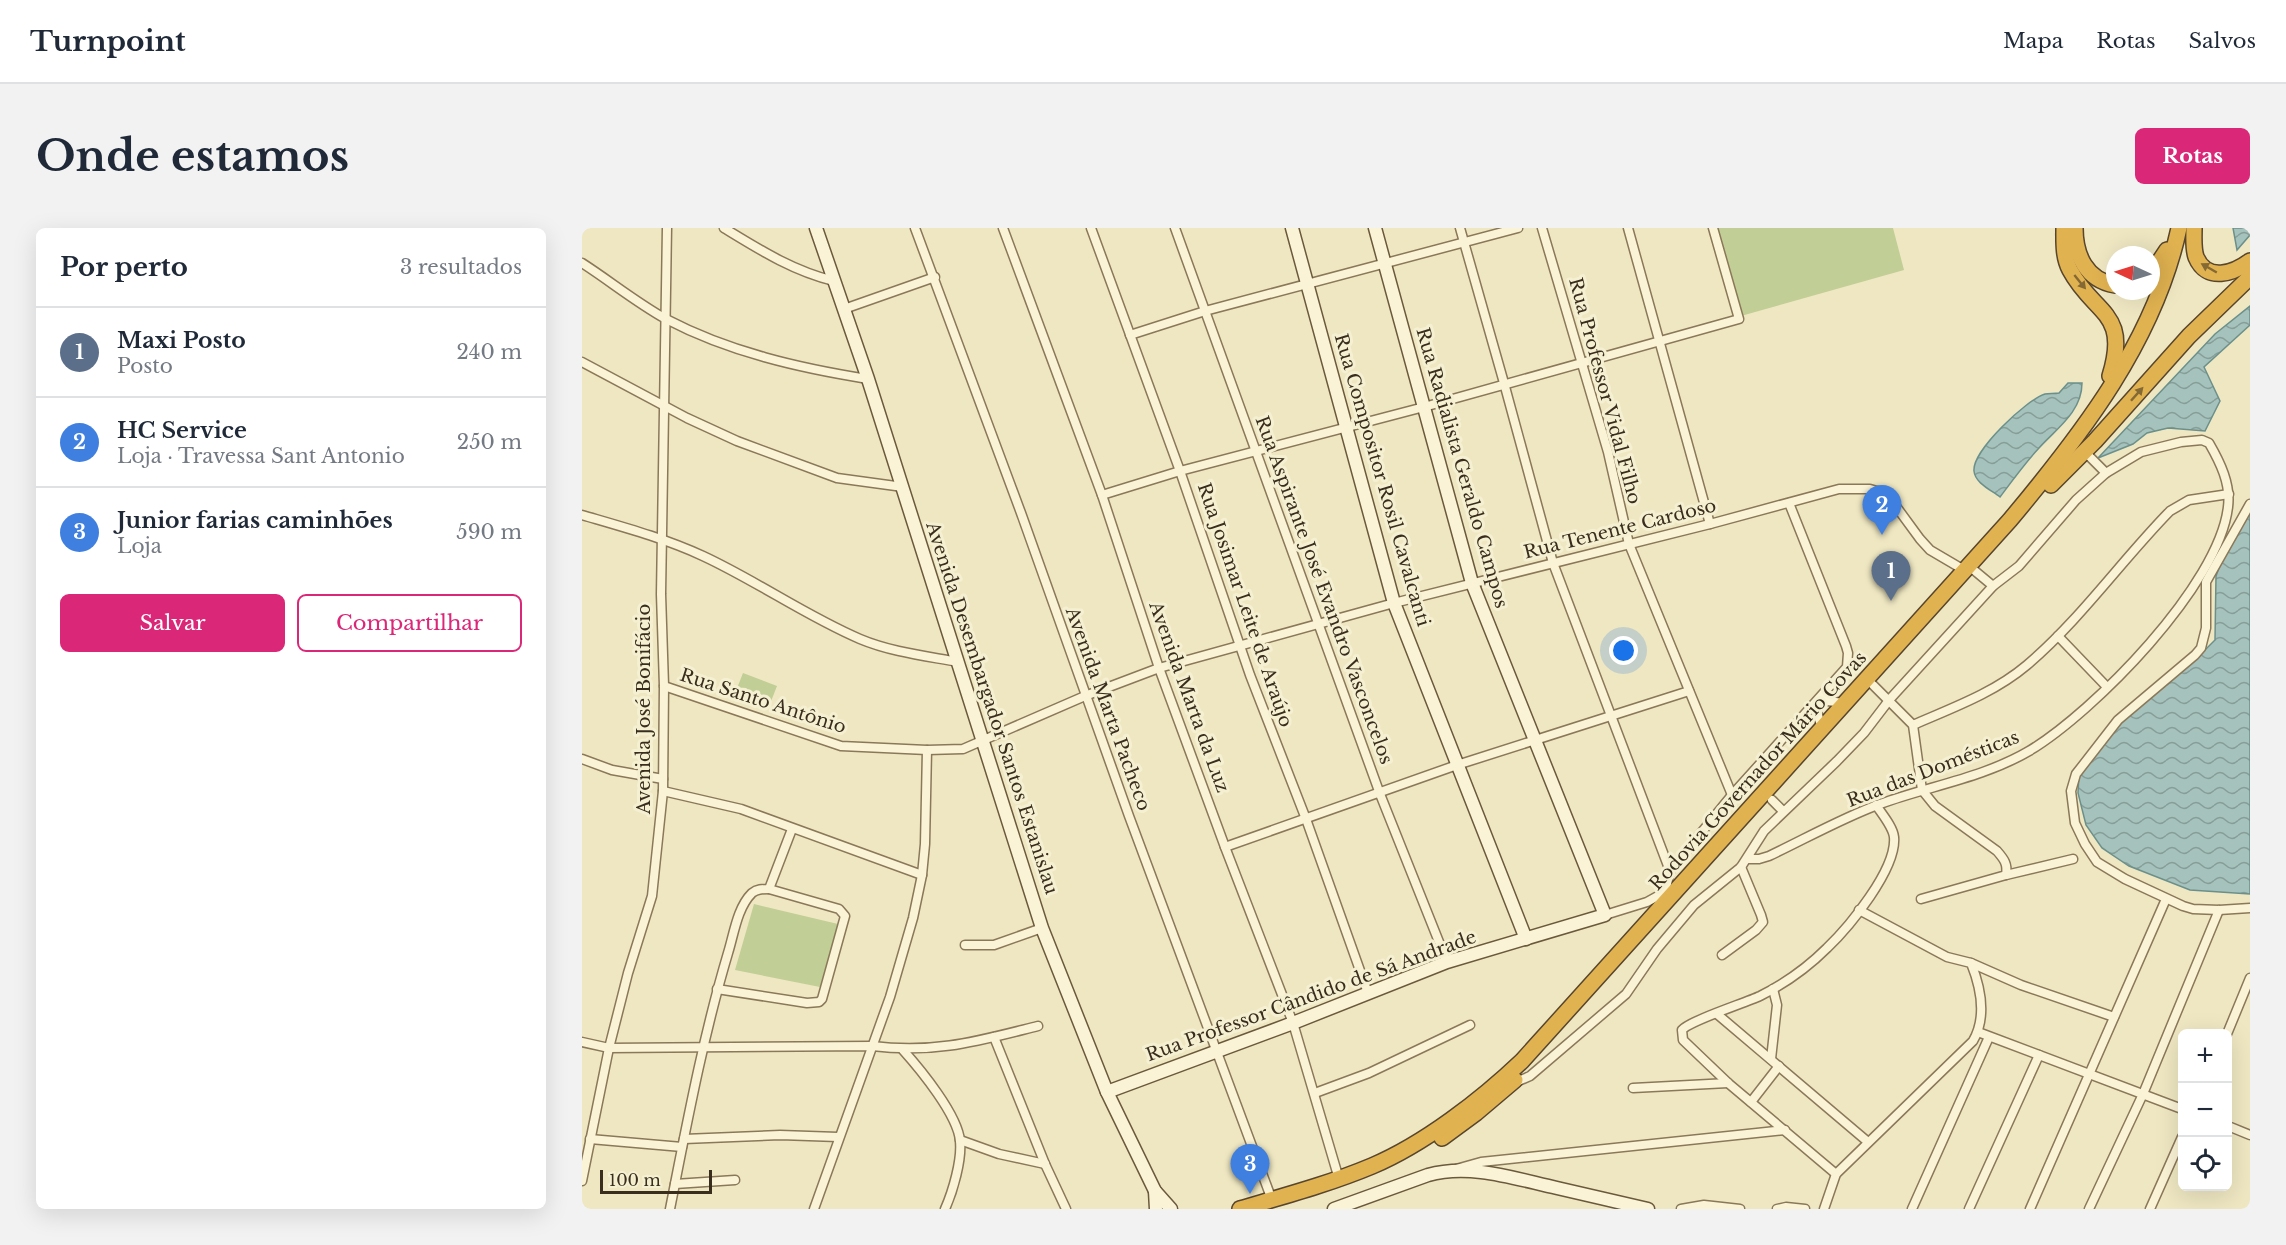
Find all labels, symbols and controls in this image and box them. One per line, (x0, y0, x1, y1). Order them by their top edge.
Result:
text: Turnpoint (30, 24, 186, 59)
text: Mapa (2003, 28, 2063, 54)
text: Rotas (2096, 28, 2156, 54)
text: Salvos (2189, 28, 2256, 54)
button: Rotas (2135, 128, 2250, 184)
text: Onde estamos (36, 130, 349, 182)
north arrow (2106, 246, 2160, 300)
text: Por perto (60, 251, 188, 283)
text: 3 resultados (400, 255, 522, 279)
one-way arrow (2200, 263, 2217, 273)
street label: Rua Professor Vidal Filho (1564, 275, 1646, 507)
one-way arrow (2073, 275, 2085, 290)
street label: Rua Radialista Geraldo Campos (1411, 325, 1513, 611)
text: Maxi Posto (117, 327, 246, 354)
street label: Rua Compositor Rosil Cavalcanti (1330, 331, 1434, 629)
text: 1 (75, 340, 84, 364)
text: 240 m (457, 340, 522, 364)
text: Posto (117, 354, 173, 378)
one-way arrow (2130, 387, 2143, 402)
street label: Rua Aspirante José Evandro Vasconcelos (1251, 413, 1397, 767)
text: HC Service (117, 417, 247, 444)
text: 2 (73, 430, 86, 454)
text: 250 m (457, 430, 522, 454)
text: Loja · Travessa Sant Antonio (117, 444, 405, 468)
street label: Rua Josimar Leite de Araújo (1193, 480, 1297, 730)
pin: 2 (1862, 486, 1902, 535)
street label: Rua Tenente Cardoso (1521, 494, 1719, 564)
text: Junior farias caminhões (117, 507, 393, 534)
street label: Avenida Desembargador Santos Estanislau (921, 518, 1063, 897)
text: 3 (73, 520, 86, 544)
text: 590 m (456, 520, 522, 544)
text: Loja (117, 534, 162, 558)
pin: 1 (1872, 552, 1910, 601)
button: Salvar (60, 594, 285, 652)
button: Compartilhar (297, 594, 522, 652)
street label: Avenida Marta da Luz (1144, 598, 1234, 795)
street label: Avenida Marta Pacheco (1061, 603, 1155, 814)
street label: Avenida José Bonifácio (633, 604, 655, 815)
your location (1609, 636, 1638, 665)
street label: Rodovia Governador Mário Covas (1645, 647, 1871, 895)
street label: Rua Santo Antônio (677, 664, 849, 738)
street label: Rua das Domésticas (1844, 726, 2022, 812)
street label: Rua Professor Cândido de Sá Andrade (1143, 926, 1479, 1066)
map controls (2178, 1029, 2232, 1191)
button: + (2178, 1029, 2232, 1083)
button: − (2178, 1083, 2232, 1137)
button: locate (2178, 1137, 2232, 1191)
pin: 3 (1230, 1144, 1270, 1194)
scale bar (600, 1167, 712, 1194)
text: 100 m (609, 1170, 661, 1190)

